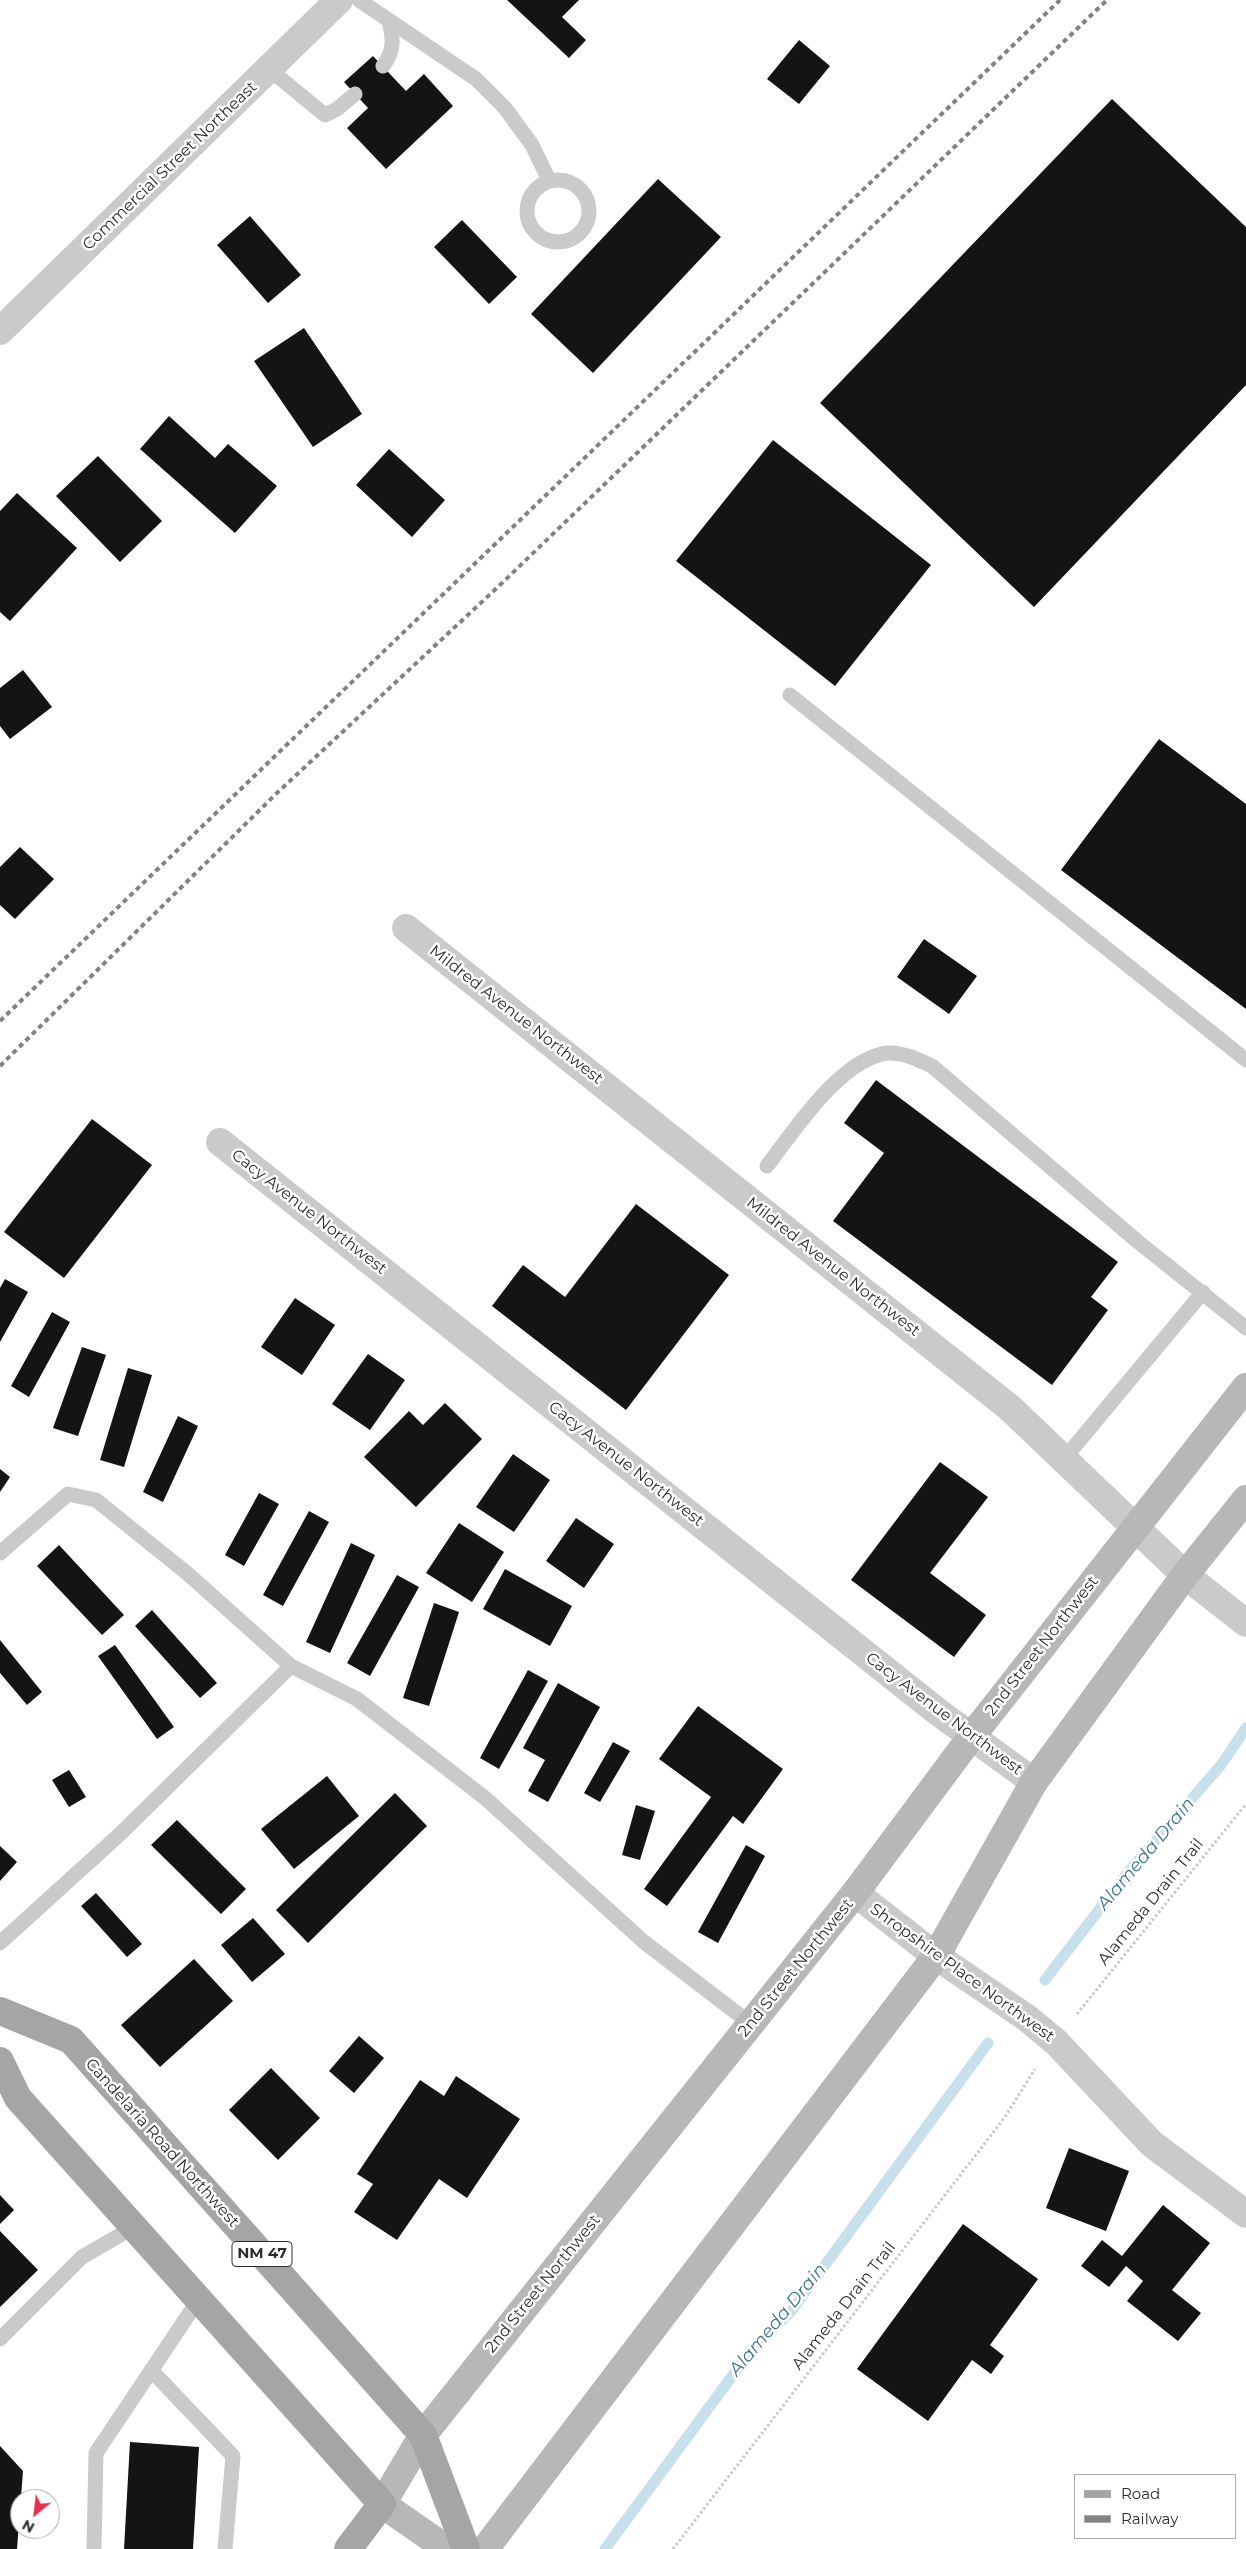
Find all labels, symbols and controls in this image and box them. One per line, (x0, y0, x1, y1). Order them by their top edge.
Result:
street label: Commercial Street Northeast (79, 78, 261, 254)
street label: Mildred Avenue Northwest (425, 941, 607, 1089)
street label: Cacy Avenue Northwest (228, 1145, 390, 1279)
street label: Mildred Avenue Northwest (742, 1193, 924, 1341)
street label: Cacy Avenue Northwest (545, 1397, 707, 1531)
street label: 2nd Street Northwest (981, 1572, 1103, 1720)
street label: Cacy Avenue Northwest (862, 1649, 1026, 1779)
water label: Alameda Drain (1093, 1793, 1199, 1915)
street label: Alameda Drain Trail (1094, 1835, 1208, 1969)
street label: 2nd Street Northwest (734, 1895, 858, 2041)
street label: Shropshire Place Northwest (866, 1900, 1058, 2046)
street label: Candelaria Road Northwest (81, 2055, 243, 2231)
street label: 2nd Street Northwest (481, 2211, 605, 2357)
street label: Alameda Drain Trail (788, 2238, 900, 2374)
road number: NM 47 (232, 2242, 292, 2266)
water label: Alameda Drain (725, 2259, 831, 2381)
legend (1074, 2474, 1236, 2539)
text: Road (1121, 2484, 1160, 2503)
north arrow (10, 2489, 60, 2539)
text: Railway (1121, 2509, 1178, 2528)
text: N (19, 2516, 38, 2537)

